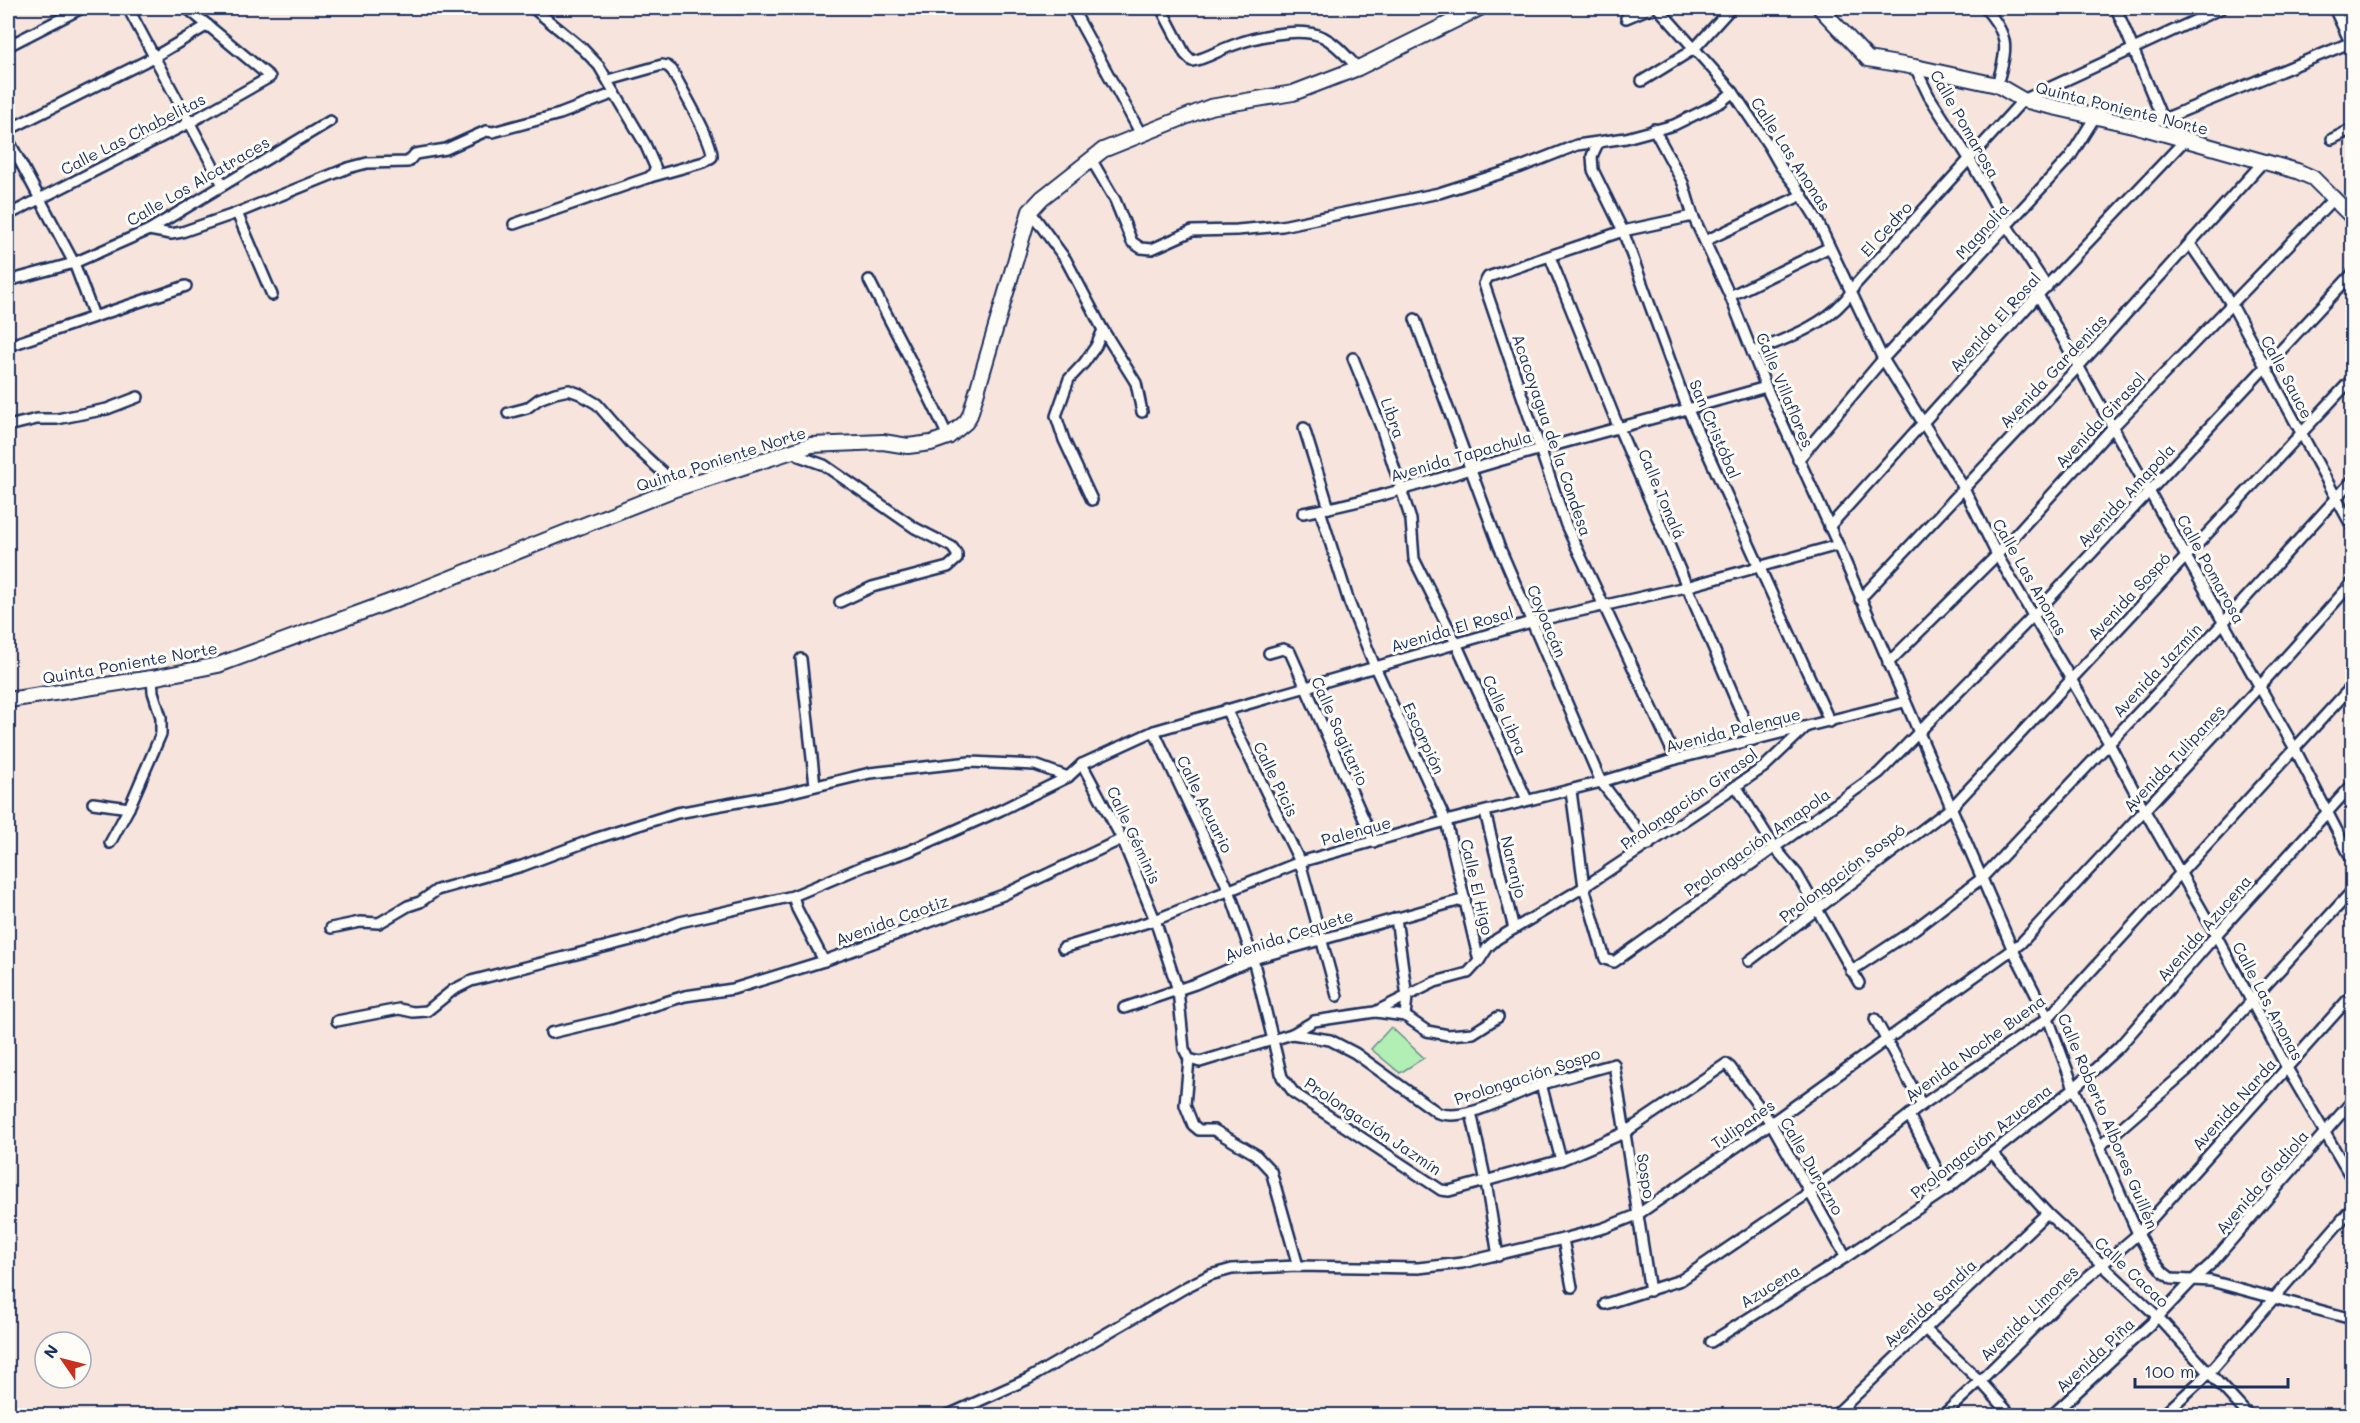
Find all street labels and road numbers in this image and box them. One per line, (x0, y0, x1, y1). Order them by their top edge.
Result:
street label: Calle Pomarosa (1926, 66, 2005, 182)
street label: Quinta Poniente Norte (2034, 76, 2211, 139)
street label: Calle Las Chabelitas (57, 88, 209, 179)
street label: Calle Las Anonas (1747, 93, 1836, 215)
street label: Calle Los Alcatraces (122, 131, 273, 230)
street label: El Cedro (1855, 197, 1916, 261)
street label: Magnolia (1950, 198, 2013, 263)
street label: Avenida El Rosal (1944, 268, 2045, 376)
street label: Avenida Gardenias (1994, 309, 2111, 432)
street label: Calle Villaflores (1752, 329, 1819, 451)
street label: Acacoyagua de la Condesa (1508, 331, 1597, 539)
street label: Calle Sauce (2257, 331, 2318, 422)
street label: Avenida Girasol (2050, 368, 2149, 472)
street label: San Cristóbal (1685, 376, 1746, 482)
street label: Libra (1377, 395, 1410, 441)
street label: Quinta Poniente Norte (633, 421, 808, 496)
street label: Avenida Tapachula (1387, 425, 1534, 486)
street label: Avenida Amapola (2072, 438, 2179, 551)
street label: Calle Tonalá (1634, 446, 1691, 542)
street label: Calle Pomarosa (2173, 510, 2250, 627)
street label: Calle Las Anonas (1988, 514, 2072, 639)
street label: Avenida Sospó (2083, 547, 2175, 644)
street label: Coyoacán (1523, 581, 1572, 660)
street label: Avenida El Rosal (1388, 601, 1516, 656)
street label: Avenida Jazmín (2108, 618, 2206, 721)
street label: Quinta Poniente Norte (41, 637, 219, 688)
street label: Calle Libra (1478, 671, 1533, 758)
street label: Calle Sagitario (1307, 673, 1374, 789)
street label: Escorpión (1399, 698, 1450, 777)
street label: Avenida Tulipanes (2118, 699, 2229, 816)
street label: Avenida Palenque (1663, 703, 1803, 756)
street label: Calle Picis (1249, 738, 1304, 820)
street label: Prolongación Girasol (1616, 743, 1761, 854)
street label: Calle Acuario (1173, 752, 1238, 856)
street label: Calle Géminis (1103, 783, 1166, 887)
street label: Prolongación Amapola (1679, 783, 1834, 900)
street label: Palenque (1319, 811, 1393, 850)
street label: Prolongación Sospó (1775, 818, 1909, 927)
street label: Naranjo (1497, 834, 1532, 900)
street label: Calle El Higo (1456, 837, 1499, 937)
street label: Avenida Azucena (2152, 870, 2255, 985)
street label: Avenida Caotiz (833, 889, 951, 950)
street label: Avenida Cequete (1222, 904, 1356, 965)
street label: Calle Las Anonas (2228, 938, 2309, 1064)
street label: Avenida Noche Buena (1900, 989, 2049, 1106)
street label: Calle Roberto Albores Guillén (2053, 1010, 2163, 1232)
street label: Prolongación Sospo (1451, 1042, 1603, 1109)
street label: Avenida Narda (2187, 1053, 2281, 1154)
street label: Prolongación Jazmín (1301, 1072, 1446, 1179)
street label: Prolongación Azucena (1906, 1079, 2056, 1202)
street label: Tulipanes (1707, 1094, 1779, 1153)
street label: Calle Durazno (1776, 1113, 1849, 1218)
street label: Avenida Gladiola (2211, 1125, 2313, 1238)
street label: Sospo (1633, 1152, 1660, 1200)
street label: Calle Cacao (2091, 1232, 2174, 1312)
street label: Avenida Sandía (1879, 1254, 1981, 1351)
street label: Azucena (1736, 1259, 1804, 1312)
street label: Avenida Limones (1975, 1260, 2082, 1365)
street label: Avenida Piña (2051, 1313, 2139, 1397)

